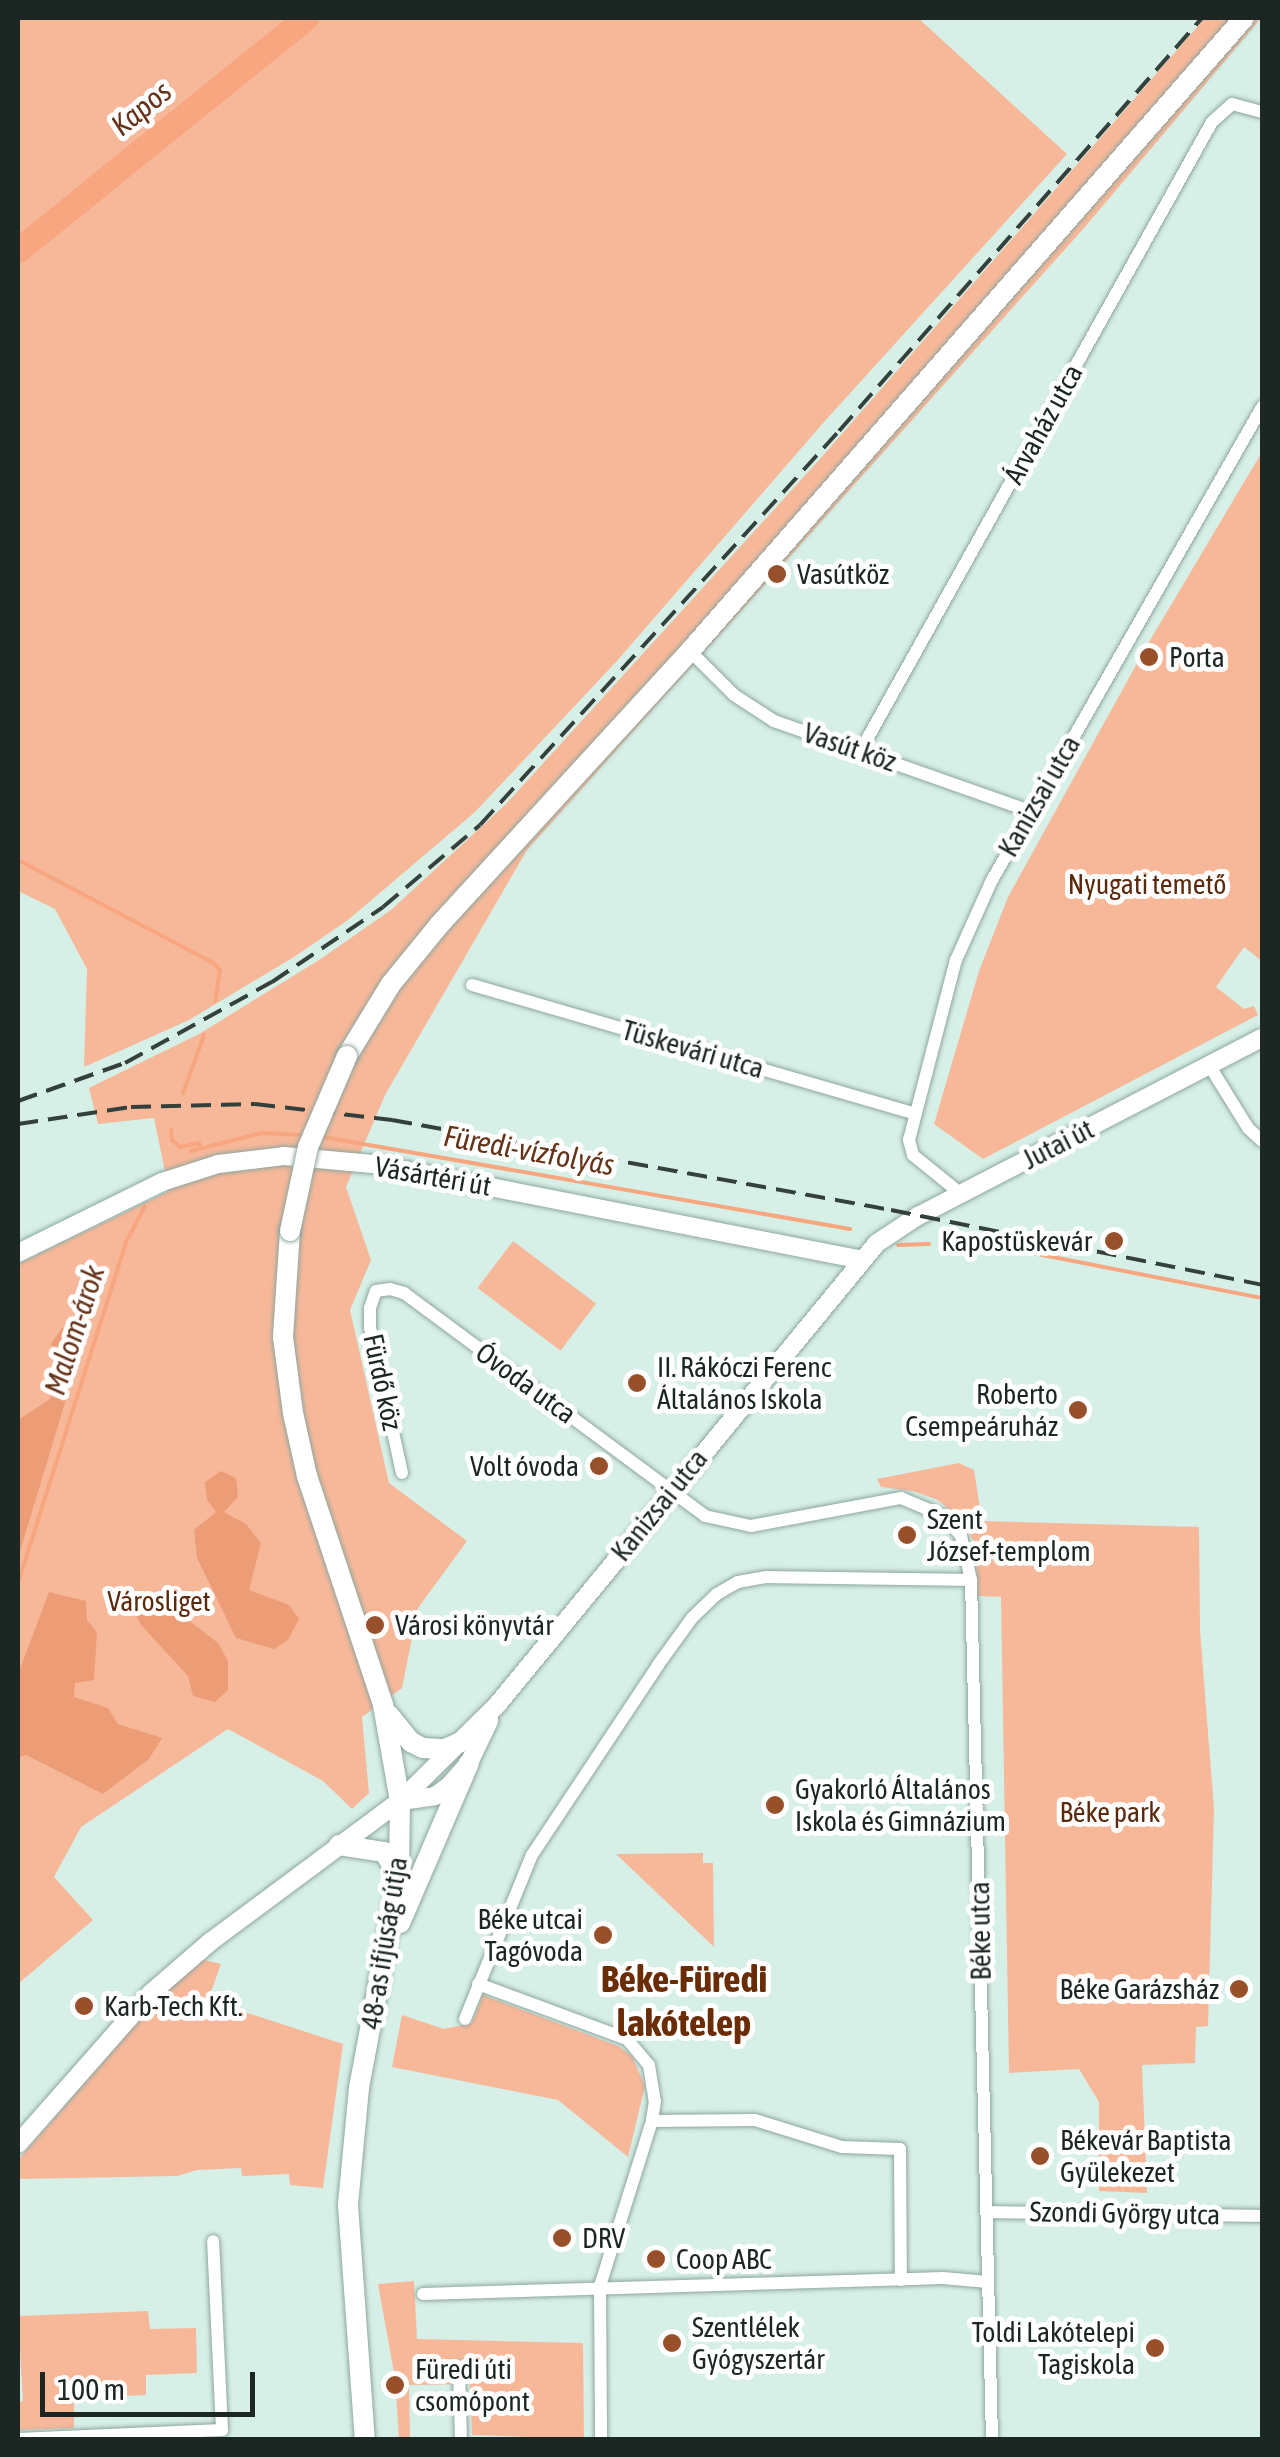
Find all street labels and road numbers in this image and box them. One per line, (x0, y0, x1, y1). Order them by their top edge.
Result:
street label: Árvaház utca (996, 358, 1090, 490)
street label: Vasút köz (799, 715, 901, 779)
street label: Kanizsai utca (991, 730, 1087, 862)
street label: Tüskevári utca (618, 1013, 768, 1085)
street label: Jutai út (1017, 1112, 1099, 1176)
street label: Vásártéri út (372, 1149, 494, 1203)
street label: Fürdő köz (356, 1331, 410, 1433)
street label: Óvoda utca (469, 1335, 583, 1431)
street label: Kanizsai utca (604, 1442, 714, 1568)
street label: 48-as ifjúság útja (354, 1854, 414, 2032)
street label: Béke utca (962, 1881, 998, 1981)
street label: Szondi György utca (1029, 2195, 1221, 2231)

